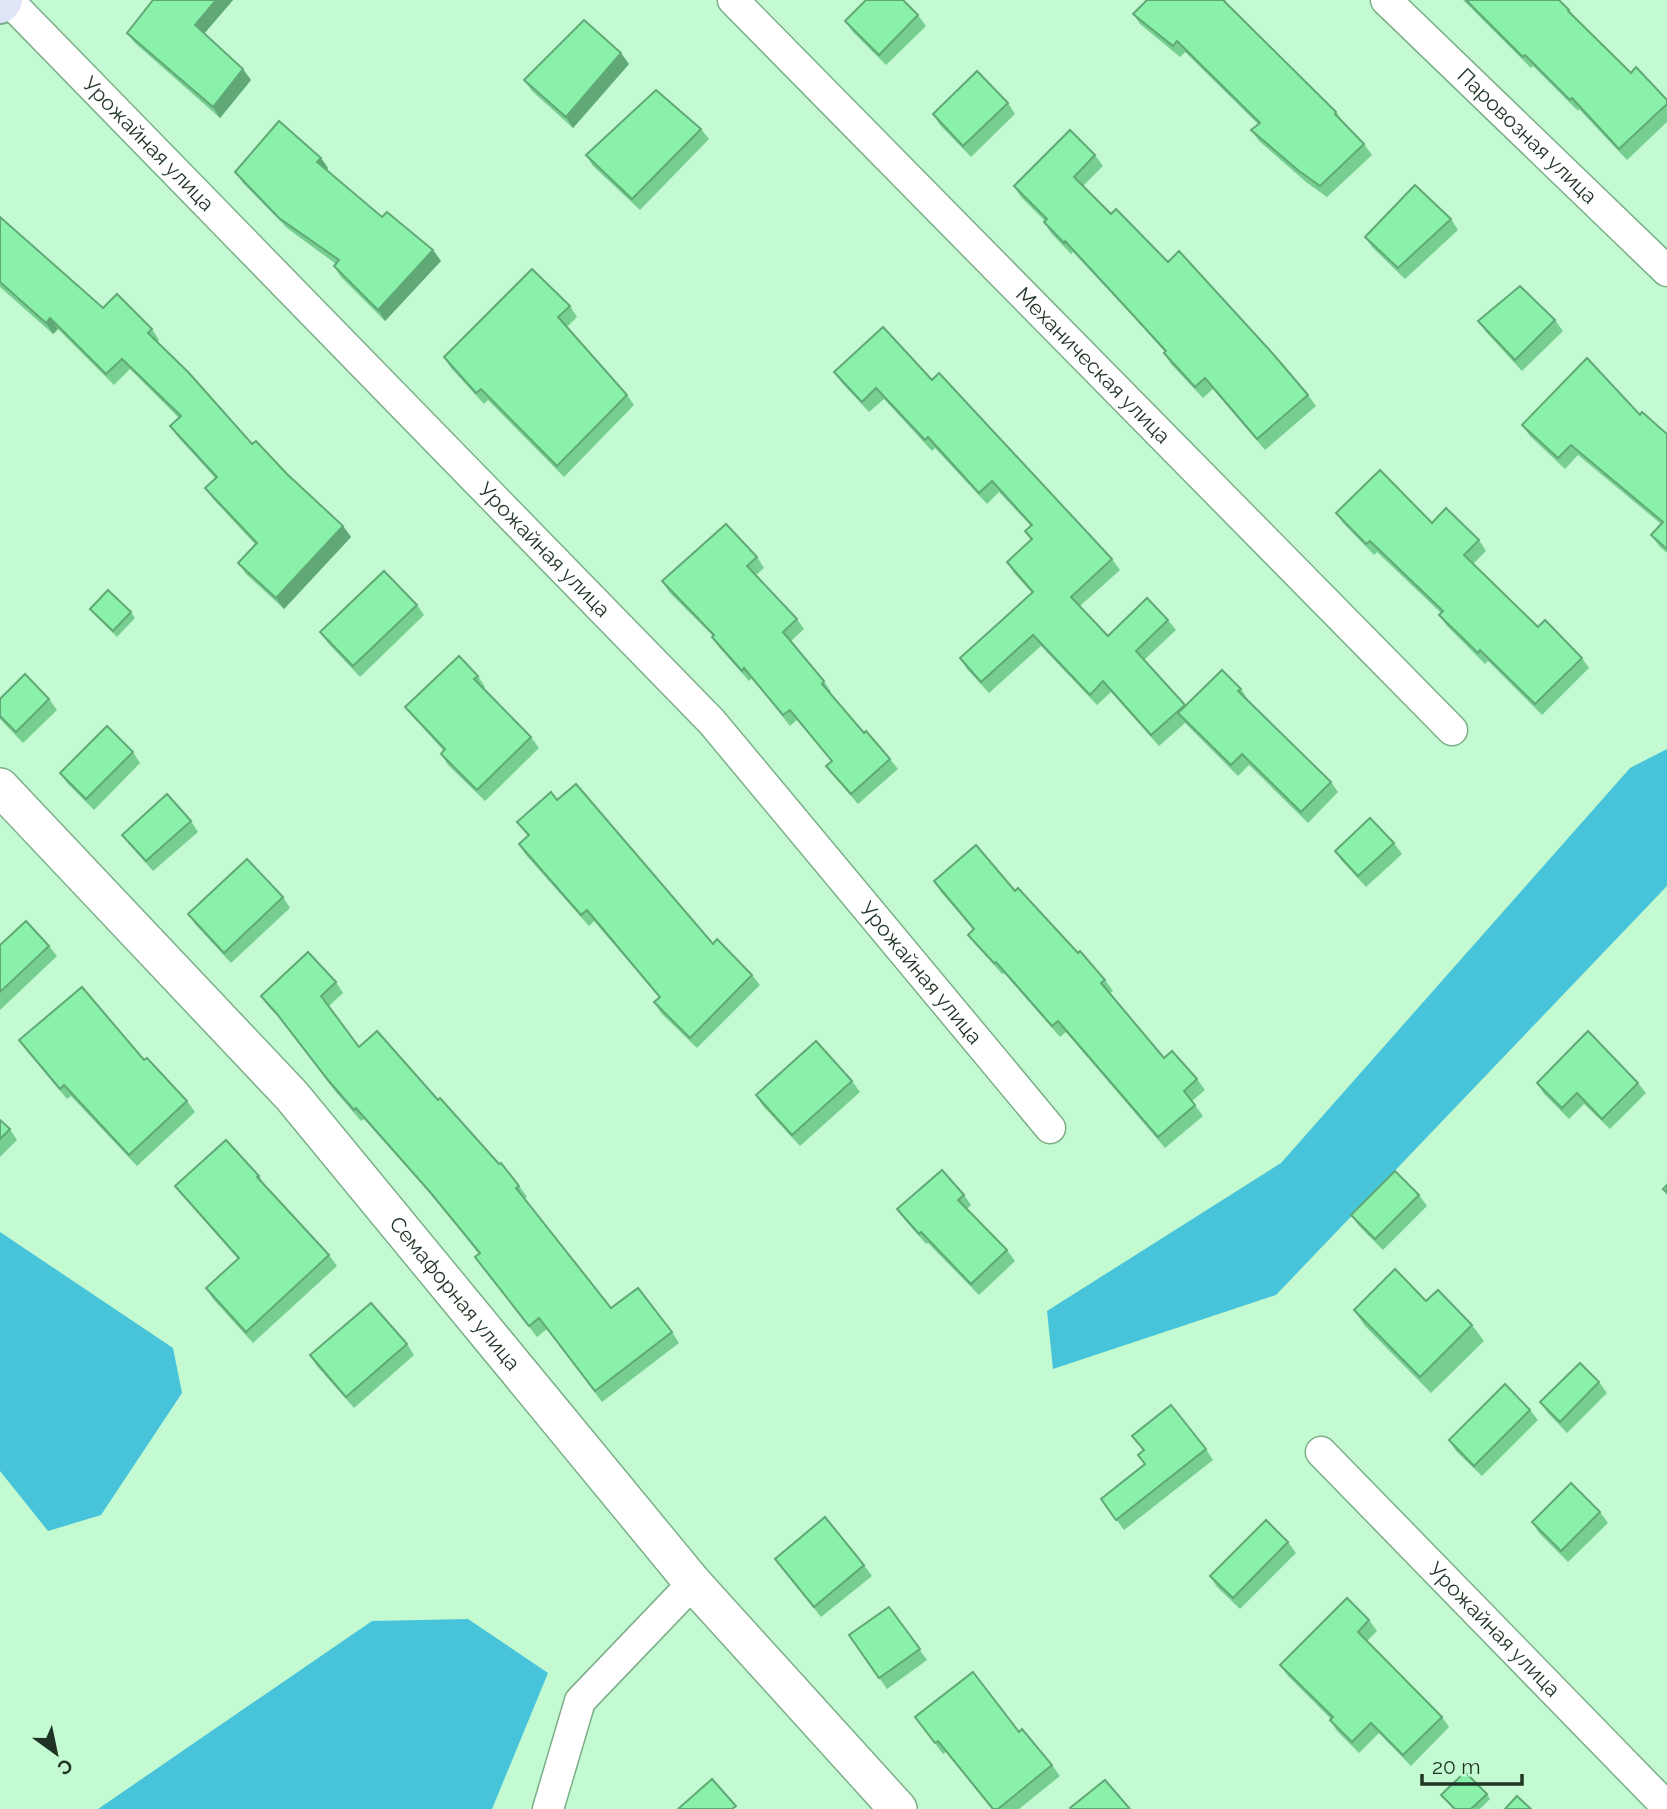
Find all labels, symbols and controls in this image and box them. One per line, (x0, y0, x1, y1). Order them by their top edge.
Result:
street label: Паровозная улица (1452, 63, 1602, 209)
street label: Урожайная улица (78, 71, 220, 216)
street label: Механическая улица (1011, 282, 1176, 449)
street label: Урожайная улица (474, 477, 616, 622)
street label: Урожайная улица (855, 896, 988, 1049)
street label: Семафорная улица (384, 1211, 526, 1375)
street label: Урожайная улица (1423, 1557, 1565, 1702)
north arrow (21, 1718, 91, 1788)
scale bar (1422, 1742, 1522, 1786)
text: С (54, 1754, 77, 1780)
text: 20 m (1432, 1754, 1480, 1779)

